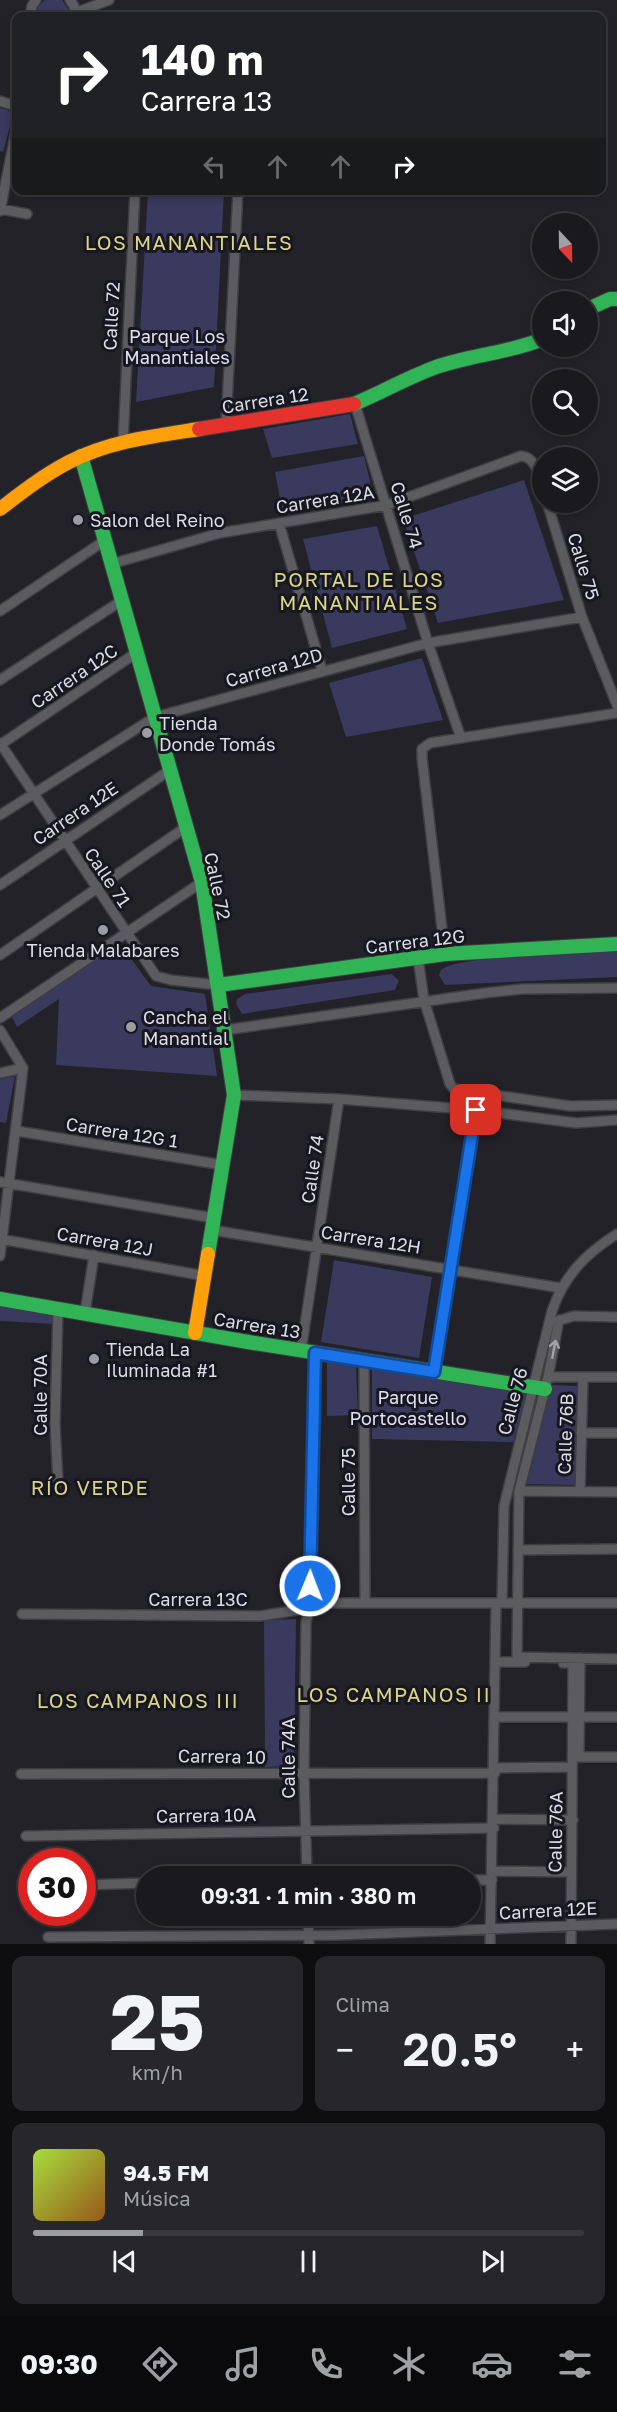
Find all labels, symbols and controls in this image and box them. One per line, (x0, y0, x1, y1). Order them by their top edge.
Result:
text: 140 m (141, 34, 263, 84)
icon: right (42, 36, 120, 114)
text: Carrera 13 (141, 85, 272, 117)
icon: left (198, 150, 231, 183)
icon: ahead (261, 150, 294, 183)
icon: ahead (324, 150, 357, 183)
icon: right (387, 150, 420, 183)
north arrow (532, 213, 598, 279)
map controls (532, 213, 598, 513)
district label: LOS MANANTIALES (85, 230, 293, 254)
street label: Calle 72 (98, 281, 124, 351)
button: sound (532, 291, 598, 357)
park label: Parque Los Manantiales (124, 325, 230, 368)
button: search (532, 369, 598, 435)
street label: Carrera 12 (220, 382, 310, 418)
button: layers (532, 447, 598, 513)
street label: Calle 74 (386, 479, 428, 551)
street label: Carrera 12A (274, 480, 376, 518)
place label: Salon del Reino (90, 509, 225, 531)
marker: Salon del Reino (71, 513, 85, 527)
street label: Calle 75 (563, 530, 605, 602)
district label: PORTAL DE LOS MANANTIALES (274, 567, 444, 614)
street label: Carrera 12C (27, 639, 121, 713)
street label: Carrera 12D (223, 643, 325, 691)
place label: Tienda Donde Tomás (159, 712, 275, 755)
marker: Tienda Donde Tomás (140, 726, 154, 740)
street label: Carrera 12E (28, 776, 122, 850)
street label: Calle 71 (80, 843, 136, 911)
street label: Calle 72 (200, 850, 236, 922)
marker: Tienda Malabares (96, 923, 110, 937)
street label: Carrera 12G (364, 924, 466, 958)
place label: Tienda Malabares (27, 939, 179, 961)
place label: Cancha el Manantial (143, 1006, 229, 1049)
marker: Cancha el Manantial (124, 1020, 138, 1034)
pin (450, 1084, 501, 1135)
icon: arrive (459, 1093, 492, 1126)
street label: Carrera 12G 1 (64, 1112, 180, 1152)
street label: Calle 74 (296, 1133, 328, 1205)
street label: Carrera 12H (319, 1220, 423, 1258)
street label: Carrera 12J (55, 1222, 155, 1260)
street label: Carrera 13 (212, 1307, 302, 1343)
place label: Tienda La Iluminada #1 (106, 1338, 217, 1381)
one-way arrow (549, 1339, 560, 1359)
marker: Tienda La Iluminada #1 (87, 1352, 101, 1366)
street label: Calle 70A (29, 1354, 51, 1436)
street label: Calle 76 (492, 1365, 532, 1437)
park label: Parque Portocastello (349, 1386, 467, 1429)
street label: Calle 76B (553, 1393, 577, 1475)
street label: Calle 75 (337, 1448, 359, 1516)
district label: RÍO VERDE (31, 1475, 149, 1499)
position arrow (278, 1554, 342, 1618)
street label: Carrera 13C (148, 1588, 248, 1610)
district label: LOS CAMPANOS II (297, 1682, 491, 1706)
district label: LOS CAMPANOS III (37, 1688, 239, 1712)
street label: Calle 74A (277, 1717, 299, 1799)
street label: Carrera 10 (178, 1744, 266, 1768)
street label: Calle 76A (543, 1791, 567, 1873)
street label: Carrera 10A (156, 1803, 256, 1827)
speed limit sign: 30 (18, 1848, 96, 1926)
text: 09:31 · 1 min · 380 m (201, 1882, 416, 1909)
street label: Carrera 12E (498, 1896, 598, 1924)
text: 25 (110, 1974, 205, 2067)
text: Clima (336, 1992, 390, 2016)
text: 20.5° (403, 2022, 517, 2076)
text: − (336, 2030, 354, 2069)
text: + (566, 2030, 584, 2069)
text: km/h (132, 2060, 183, 2084)
text: 94.5 FM (123, 2159, 209, 2186)
text: Música (123, 2186, 190, 2210)
icon: previous (108, 2245, 141, 2278)
icon: pause (292, 2245, 325, 2278)
icon: next (476, 2245, 509, 2278)
icon: directions (139, 2343, 181, 2385)
icon: music (222, 2343, 264, 2385)
icon: phone (305, 2343, 347, 2385)
icon: climate (388, 2343, 430, 2385)
icon: car (471, 2343, 513, 2385)
icon: filters (554, 2343, 596, 2385)
text: 09:30 (21, 2348, 98, 2380)

